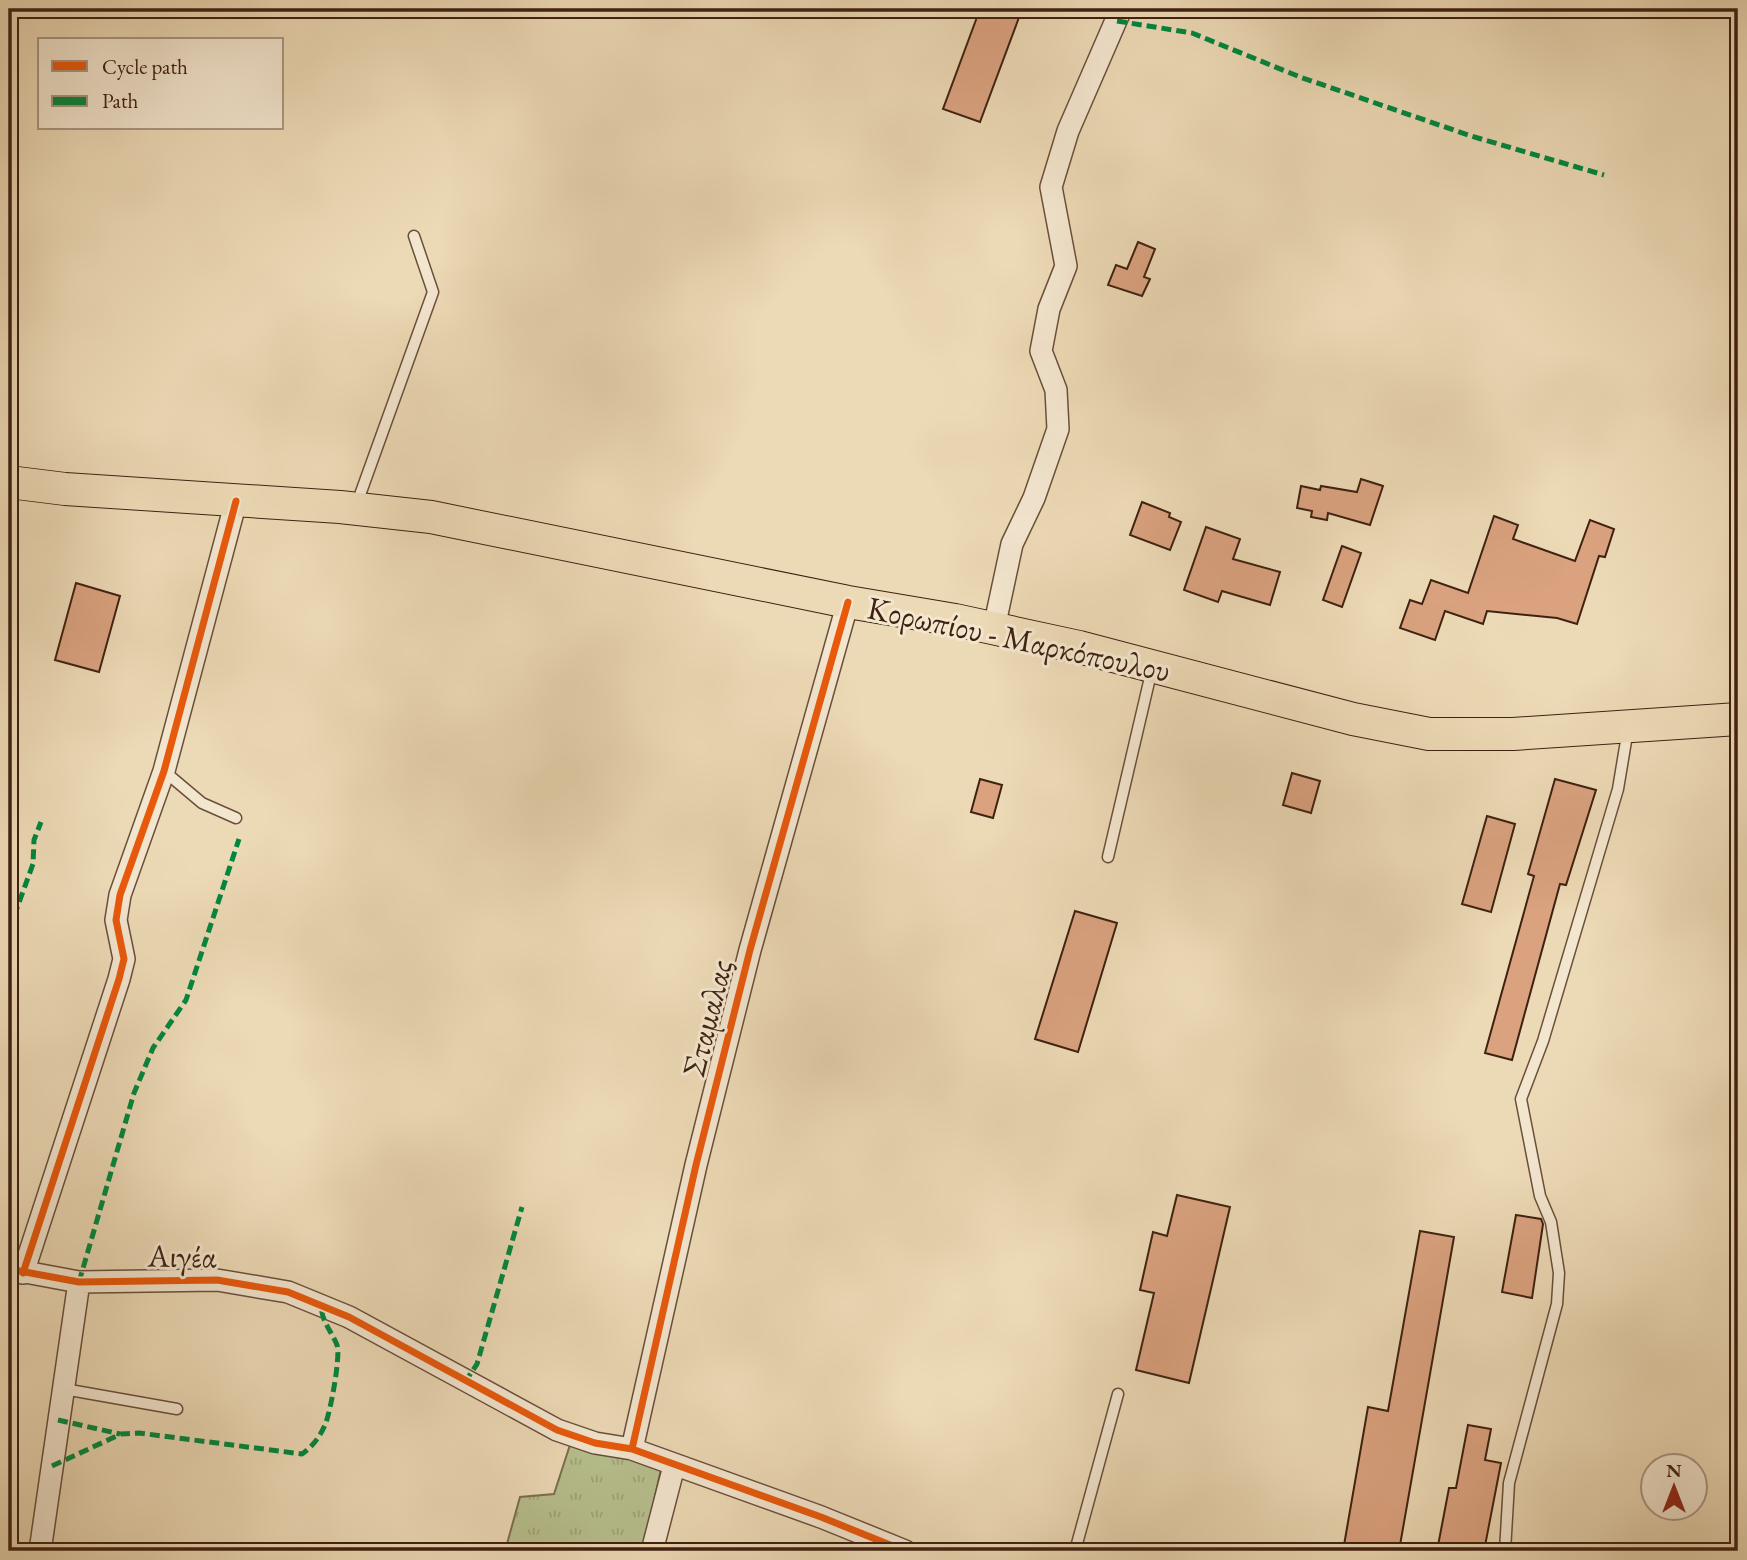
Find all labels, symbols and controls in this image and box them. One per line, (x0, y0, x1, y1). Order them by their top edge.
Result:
legend (38, 38, 284, 130)
text: Cycle path (102, 53, 188, 80)
text: Path (102, 87, 139, 114)
street label: Κορωπίου - Μαρκόπουλου (864, 586, 1174, 692)
street label: Σταμαλας (672, 955, 742, 1081)
street label: Αιγέα (146, 1234, 217, 1278)
north arrow (1638, 1452, 1708, 1522)
text: N (1666, 1458, 1682, 1483)

